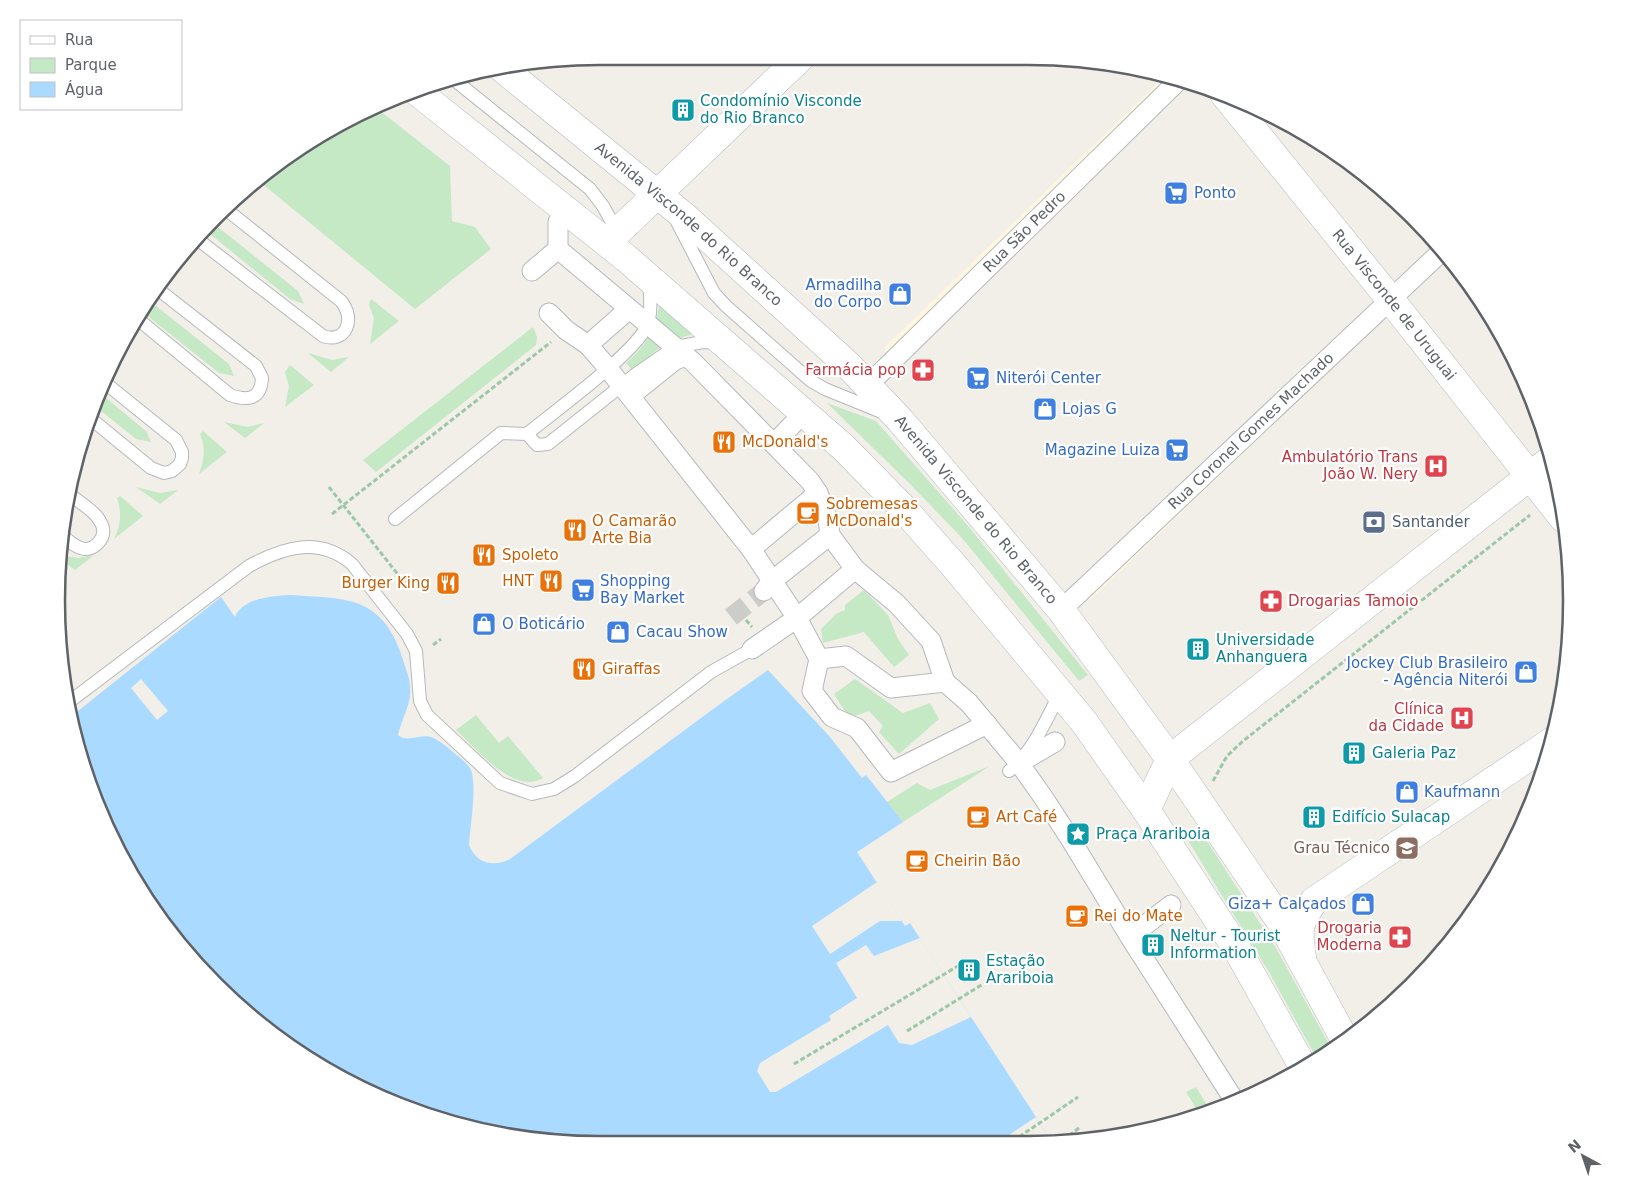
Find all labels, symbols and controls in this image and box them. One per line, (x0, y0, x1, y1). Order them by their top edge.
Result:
legend (20, 20, 182, 110)
text: Rua (65, 31, 93, 49)
text: Parque (65, 56, 117, 74)
text: Água (65, 80, 103, 99)
place label: Condomínio Visconde do Rio Branco (700, 92, 862, 127)
building icon: Condomínio Visconde do Rio Branco (670, 97, 696, 123)
street label: Avenida Visconde do Rio Branco (591, 138, 786, 310)
supermarket icon: Ponto (1163, 180, 1189, 206)
place label: Ponto (1194, 184, 1236, 202)
street label: Rua São Pedro (979, 187, 1069, 276)
street label: Rua Visconde de Uruguai (1328, 226, 1460, 384)
place label: Armadilha do Corpo (805, 276, 882, 311)
shop icon: Armadilha do Corpo (887, 281, 913, 307)
street label: Rua Coronel Gomes Machado (1164, 349, 1337, 513)
pharmacy icon: Farmácia pop (910, 357, 936, 383)
place label: Farmácia pop (805, 361, 906, 379)
supermarket icon: Niterói Center (965, 365, 991, 391)
place label: Niterói Center (996, 369, 1102, 387)
shop icon: Lojas G (1032, 396, 1058, 422)
place label: Lojas G (1062, 400, 1117, 418)
street label: Avenida Visconde do Rio Branco (891, 412, 1061, 608)
restaurant icon: McDonald's (711, 429, 737, 455)
place label: McDonald's (742, 433, 828, 451)
supermarket icon: Magazine Luiza (1164, 437, 1190, 463)
place label: Magazine Luiza (1045, 441, 1160, 459)
place label: Ambulatório Trans João W. Nery (1282, 448, 1418, 483)
hospital icon: Ambulatório Trans João W. Nery (1423, 453, 1449, 479)
place label: Sobremesas McDonald's (826, 495, 918, 530)
cafe icon: Sobremesas McDonald's (795, 500, 821, 526)
bank icon: Santander (1361, 509, 1387, 535)
place label: O Camarão Arte Bia (592, 512, 677, 547)
place label: Santander (1392, 513, 1471, 531)
restaurant icon: O Camarão Arte Bia (562, 517, 588, 543)
restaurant icon: Spoleto (471, 542, 497, 568)
place label: Spoleto (502, 546, 559, 564)
restaurant icon: HNT (538, 568, 564, 594)
restaurant icon: Burger King (435, 570, 461, 596)
place label: HNT (502, 572, 535, 590)
place label: Shopping Bay Market (600, 572, 685, 607)
place label: Burger King (342, 574, 430, 592)
supermarket icon: Shopping Bay Market (570, 577, 596, 603)
pharmacy icon: Drogarias Tamoio (1258, 588, 1284, 614)
place label: Drogarias Tamoio (1288, 592, 1418, 610)
shop icon: O Boticário (471, 611, 497, 637)
place label: O Boticário (502, 615, 585, 633)
shop icon: Cacau Show (605, 619, 631, 645)
place label: Cacau Show (636, 623, 728, 641)
place label: Universidade Anhanguera (1216, 631, 1314, 666)
building icon: Universidade Anhanguera (1185, 636, 1211, 662)
place label: Jockey Club Brasileiro - Agência Niterói (1345, 654, 1508, 689)
restaurant icon: Giraffas (571, 656, 597, 682)
shop icon: Jockey Club Brasileiro - Agência Niterói (1513, 659, 1539, 685)
place label: Giraffas (602, 660, 661, 678)
place label: Clínica da Cidade (1368, 700, 1444, 735)
hospital icon: Clínica da Cidade (1449, 705, 1475, 731)
building icon: Galeria Paz (1341, 740, 1367, 766)
place label: Galeria Paz (1372, 744, 1456, 762)
shop icon: Kaufmann (1394, 779, 1420, 805)
place label: Kaufmann (1424, 783, 1500, 801)
cafe icon: Art Café (965, 804, 991, 830)
building icon: Edifício Sulacap (1301, 804, 1327, 830)
place label: Art Café (996, 808, 1057, 826)
place label: Edifício Sulacap (1332, 808, 1450, 826)
place icon: Praça Arariboia (1065, 821, 1091, 847)
place label: Praça Arariboia (1096, 825, 1210, 843)
school or university icon: Grau Técnico (1394, 835, 1420, 861)
place label: Grau Técnico (1294, 839, 1390, 857)
cafe icon: Cheirin Bão (904, 848, 930, 874)
place label: Cheirin Bão (934, 852, 1021, 870)
shop icon: Giza+ Calçados (1350, 891, 1376, 917)
place label: Giza+ Calçados (1228, 895, 1346, 913)
cafe icon: Rei do Mate (1064, 903, 1090, 929)
place label: Rei do Mate (1094, 907, 1183, 925)
place label: Drogaria Moderna (1317, 919, 1382, 954)
pharmacy icon: Drogaria Moderna (1387, 924, 1413, 950)
place label: Neltur - Tourist Information (1170, 927, 1281, 962)
building icon: Neltur - Tourist Information (1140, 932, 1166, 958)
place label: Estação Arariboia (986, 952, 1054, 987)
building icon: Estação Arariboia (956, 957, 982, 983)
north arrow (1558, 1131, 1608, 1181)
text: N (1565, 1136, 1584, 1156)

